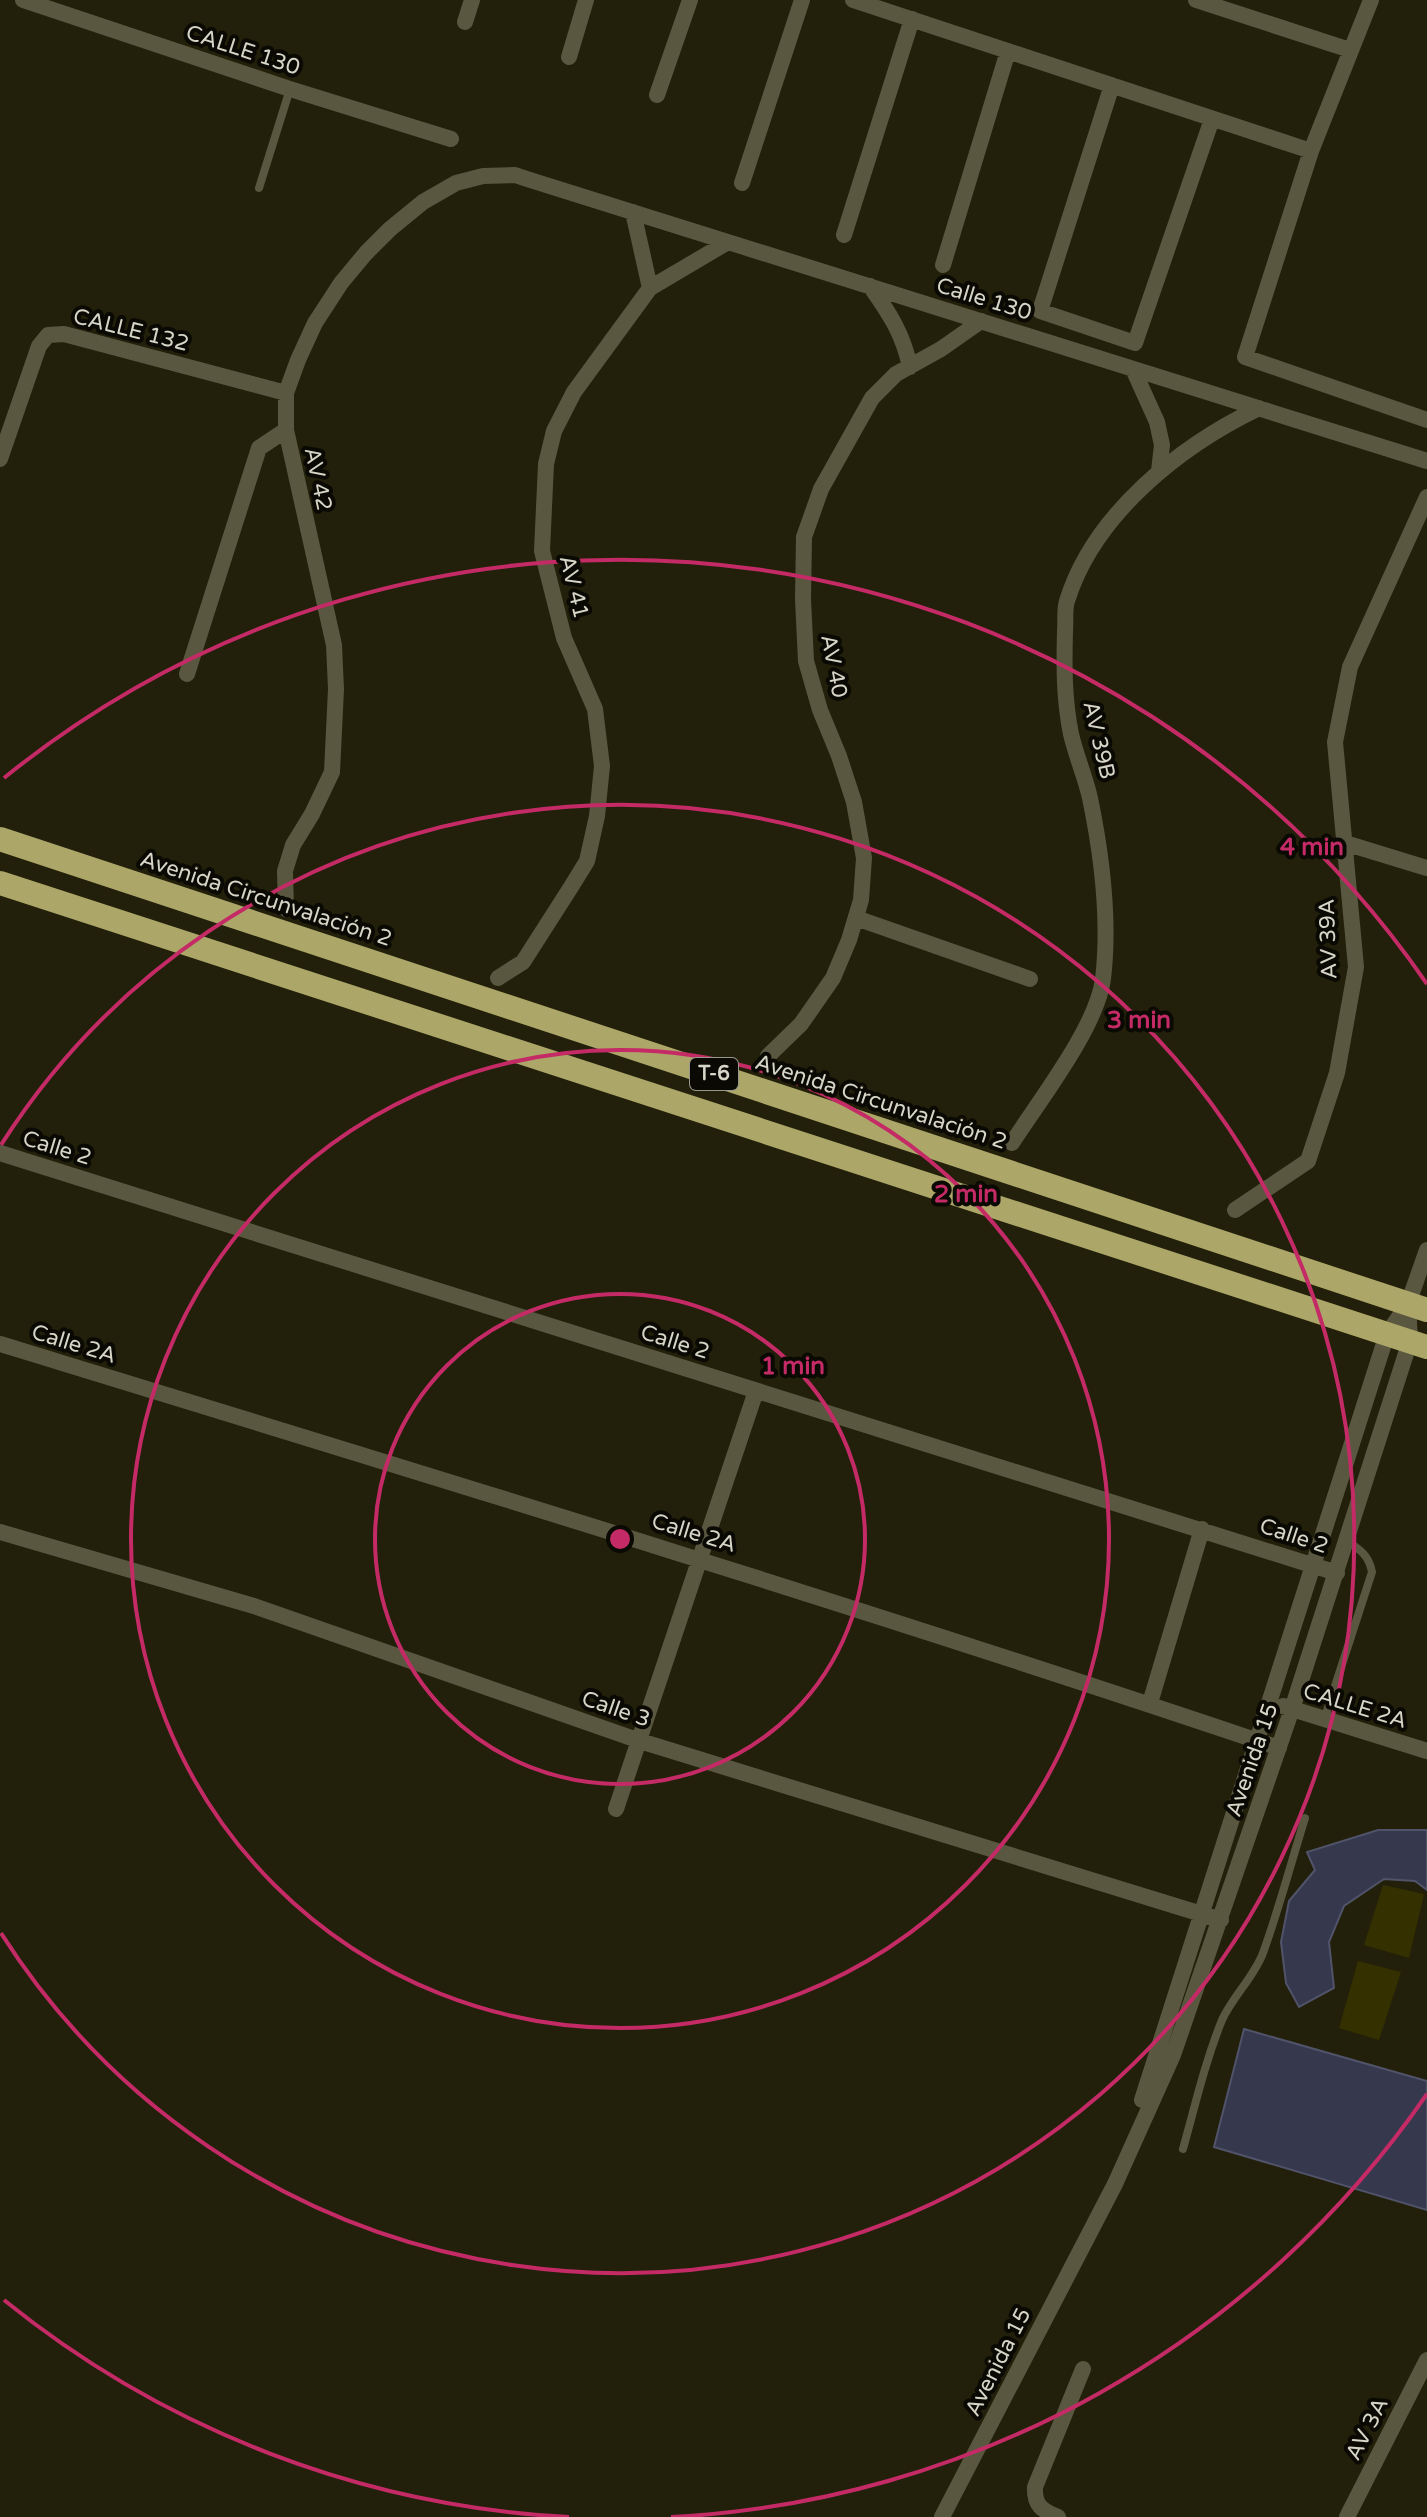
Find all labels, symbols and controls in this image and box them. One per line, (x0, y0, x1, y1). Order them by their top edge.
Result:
street label: CALLE 130 (183, 19, 303, 81)
street label: Calle 130 (933, 272, 1035, 326)
street label: CALLE 132 (70, 303, 192, 357)
street label: AV 42 (299, 445, 337, 513)
street label: AV 41 (554, 553, 594, 621)
street label: AV 40 (815, 632, 853, 700)
street label: AV 39B (1077, 698, 1121, 782)
text: 4 min (1280, 833, 1344, 862)
street label: Avenida Circunvalación 2 (137, 846, 395, 952)
street label: AV 39A (1314, 898, 1342, 980)
text: 3 min (1107, 1006, 1171, 1035)
street label: Avenida Circunvalación 2 (752, 1049, 1010, 1155)
road number: T-6 (690, 1058, 738, 1090)
street label: Calle 2 (19, 1125, 95, 1171)
text: 2 min (934, 1180, 998, 1209)
street label: Calle 2A (29, 1319, 119, 1369)
street label: Calle 2 (637, 1319, 713, 1365)
text: 1 min (761, 1352, 825, 1381)
street label: Calle 2A (649, 1508, 739, 1558)
street label: Calle 2 (1256, 1513, 1332, 1559)
centre of rings (606, 1525, 634, 1553)
street label: CALLE 2A (1300, 1678, 1410, 1734)
street label: Calle 3 (578, 1685, 654, 1733)
street label: Avenida 15 (1220, 1700, 1284, 1820)
street label: Avenida 15 (960, 2304, 1036, 2420)
street label: AV 3A (1340, 2393, 1394, 2465)

